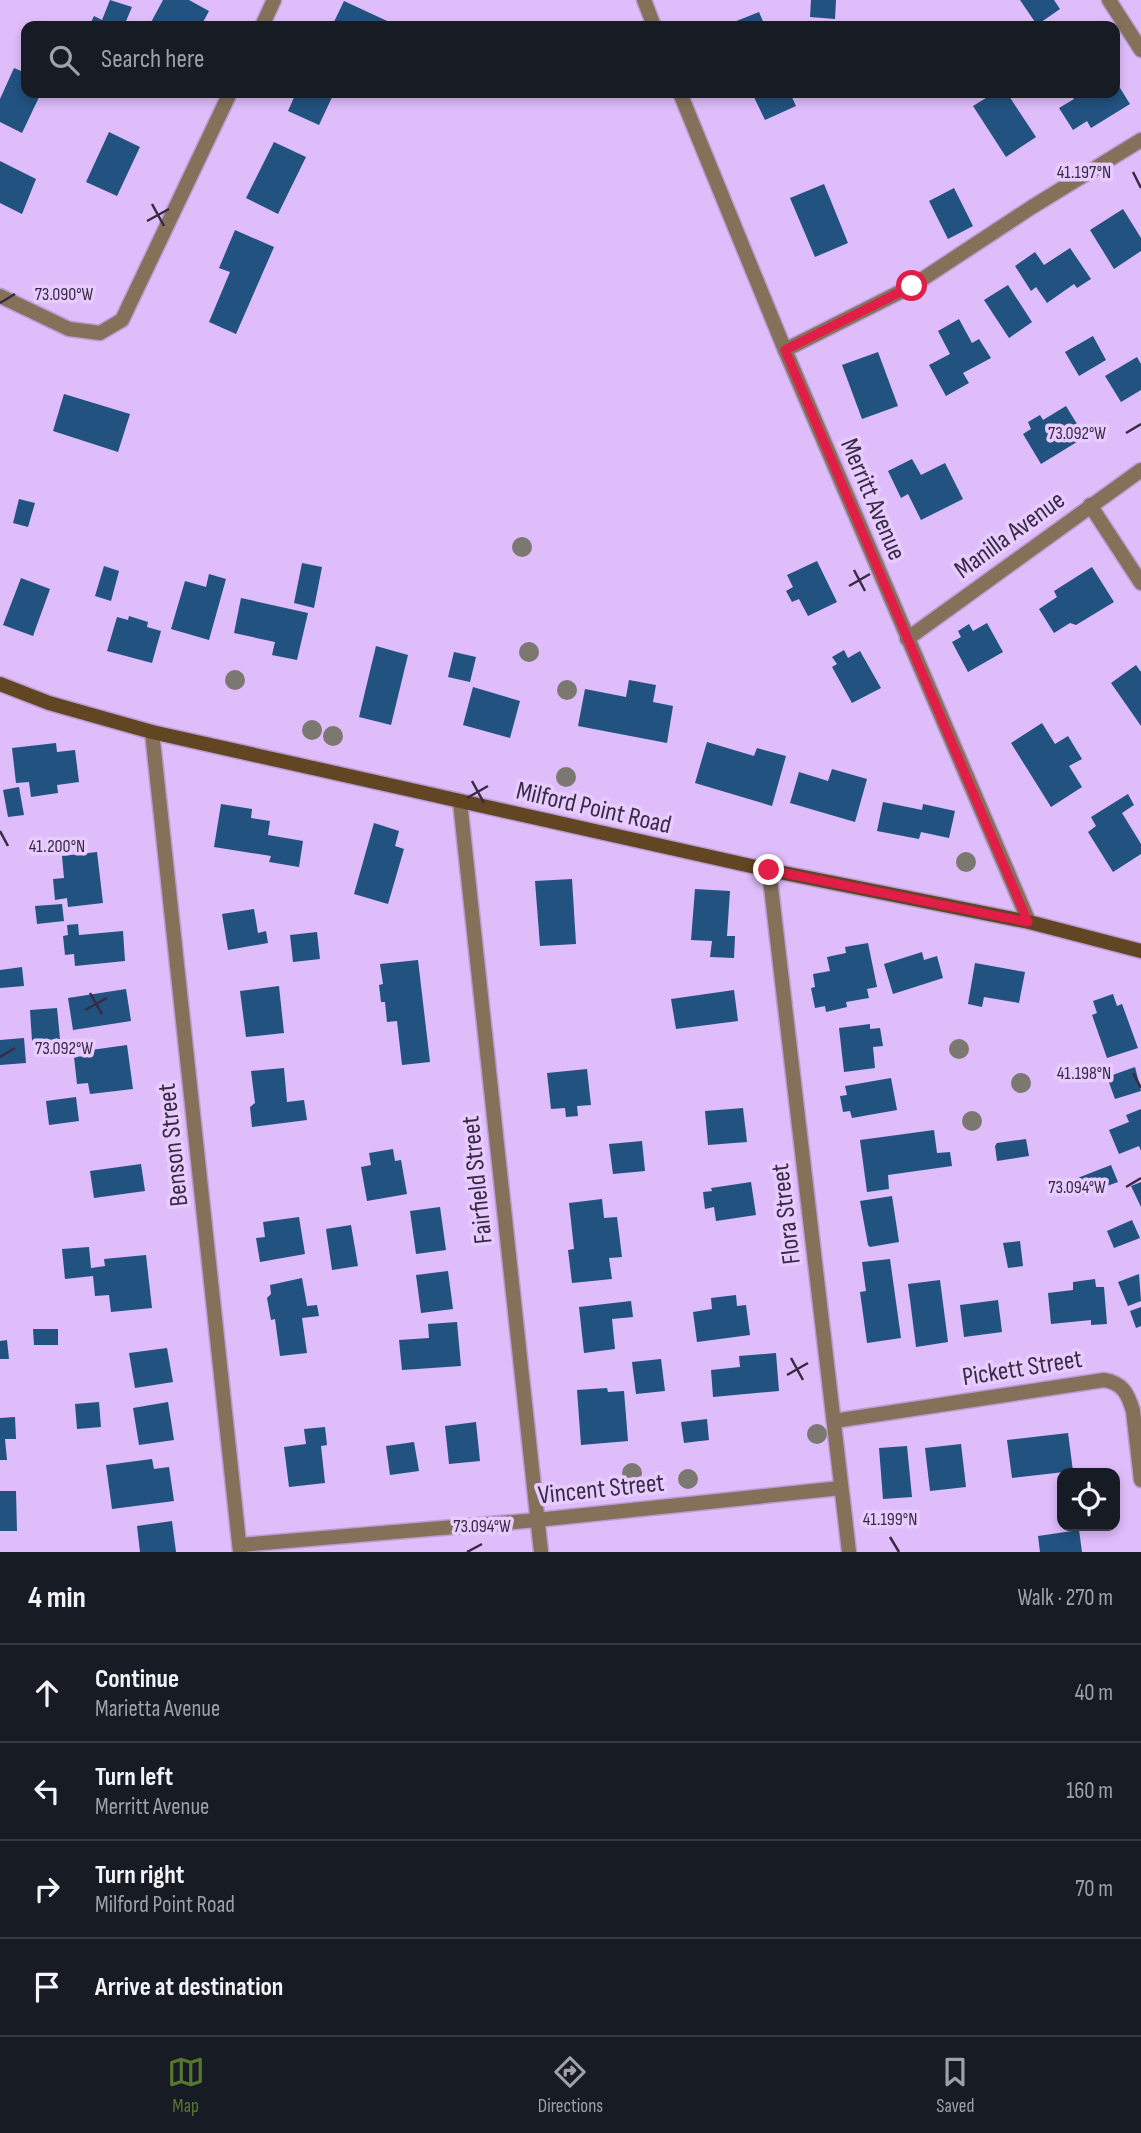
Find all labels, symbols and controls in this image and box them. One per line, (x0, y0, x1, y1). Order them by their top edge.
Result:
search box (21, 21, 1120, 98)
icon: search (45, 41, 83, 79)
text: Search here (101, 44, 204, 75)
text: 41.197°N (1057, 162, 1111, 183)
route start (896, 270, 927, 301)
text: 73.090°W (35, 284, 94, 305)
text: 73.092°W (1048, 423, 1106, 444)
street label: Merritt Avenue (833, 434, 912, 565)
street label: Manilla Avenue (949, 485, 1071, 586)
street label: Milford Point Road (513, 776, 674, 841)
text: 41.200°N (29, 836, 85, 857)
route end (753, 854, 784, 885)
text: 73.092°W (35, 1038, 93, 1059)
text: 41.198°N (1057, 1063, 1111, 1084)
street label: Benson Street (152, 1082, 195, 1208)
street label: Fairfield Street (455, 1114, 500, 1245)
street label: Flora Street (765, 1161, 808, 1266)
text: 73.094°W (1048, 1177, 1106, 1198)
street label: Pickett Street (960, 1344, 1084, 1393)
street label: Vincent Street (537, 1467, 666, 1512)
map controls (1057, 1468, 1120, 1531)
button: locate (1057, 1468, 1120, 1531)
text: 41.199°N (863, 1509, 917, 1530)
text: 73.094°W (453, 1516, 511, 1537)
text: 4 min (28, 1580, 86, 1616)
text: Walk · 270 m (1018, 1584, 1113, 1612)
text: Continue (95, 1664, 179, 1695)
icon: ahead (28, 1674, 66, 1712)
text: 40 m (1075, 1679, 1113, 1707)
text: Marietta Avenue (95, 1695, 220, 1723)
text: Turn left (95, 1762, 173, 1793)
icon: left (28, 1772, 66, 1810)
text: 160 m (1066, 1777, 1113, 1805)
text: Merritt Avenue (95, 1793, 209, 1821)
text: Turn right (95, 1860, 184, 1891)
icon: right (28, 1870, 66, 1908)
text: 70 m (1075, 1875, 1113, 1903)
text: Milford Point Road (95, 1891, 235, 1919)
icon: arrive (28, 1968, 66, 2006)
text: Arrive at destination (95, 1972, 283, 2003)
tab: Map (167, 2053, 205, 2118)
tab: Directions (538, 2053, 603, 2118)
tab: Saved (936, 2053, 974, 2118)

